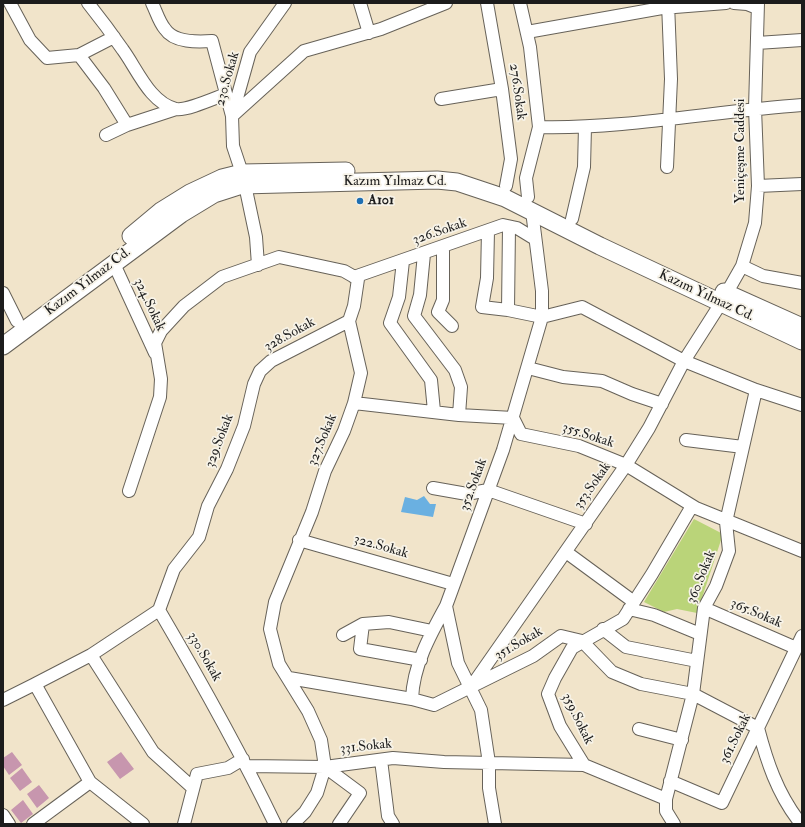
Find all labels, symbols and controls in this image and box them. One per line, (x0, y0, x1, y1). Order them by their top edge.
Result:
street label: 230.Sokak (212, 50, 244, 108)
street label: 276.Sokak (505, 63, 529, 121)
street label: Yeniçeşme Caddesi (733, 98, 749, 204)
street label: Kazım Yılmaz Cd. (344, 174, 446, 190)
place label: A101 (368, 193, 394, 209)
marker: A101 (355, 196, 365, 206)
street label: 326.Sokak (411, 215, 469, 249)
street label: Kazım Yılmaz Cd. (42, 244, 134, 320)
street label: Kazım Yılmaz Cd. (656, 267, 756, 325)
street label: 324.Sokak (129, 276, 169, 334)
street label: 328.Sokak (262, 314, 318, 356)
street label: 329.Sokak (202, 412, 238, 470)
street label: 327.Sokak (305, 412, 341, 468)
street label: 355.Sokak (560, 420, 616, 452)
street label: 352.Sokak (457, 456, 491, 514)
street label: 353.Sokak (571, 459, 615, 513)
street label: 322.Sokak (352, 531, 410, 563)
street label: 360.Sokak (684, 548, 720, 606)
street label: 365.Sokak (728, 596, 784, 632)
street label: 351.Sokak (492, 624, 546, 664)
street label: 330.Sokak (183, 629, 225, 685)
street label: 359.Sokak (557, 691, 597, 747)
street label: 361.Sokak (717, 711, 755, 767)
street label: 331.Sokak (339, 736, 393, 758)

